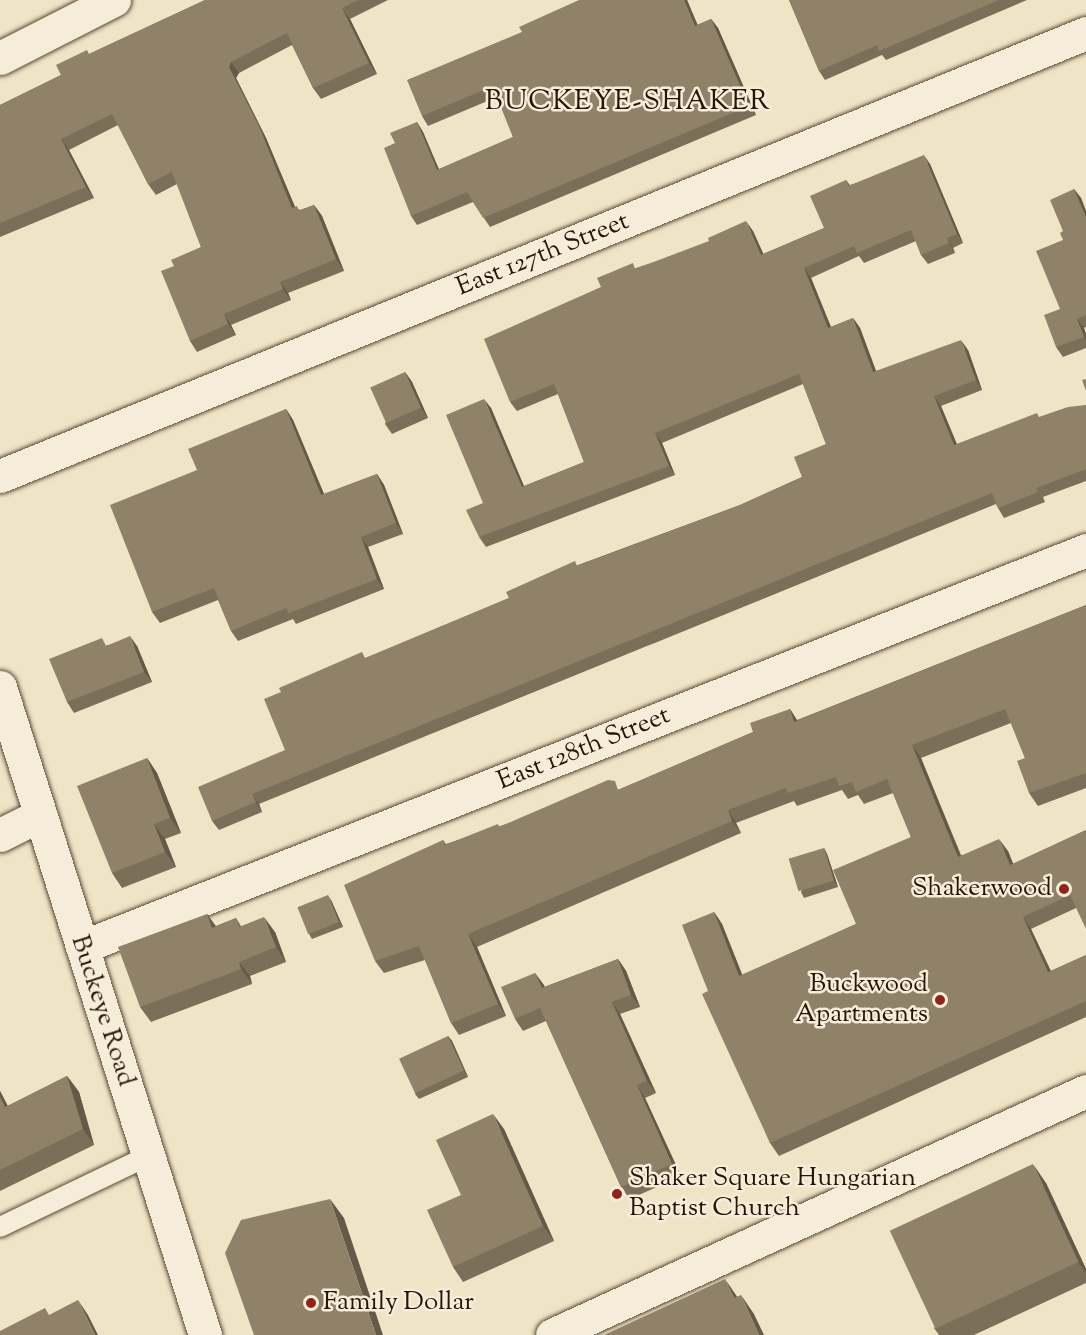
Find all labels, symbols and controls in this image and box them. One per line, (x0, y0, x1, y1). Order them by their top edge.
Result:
district label: BUCKEYE-SHAKER (485, 85, 771, 119)
street label: East 127th Street (452, 206, 634, 304)
street label: East 128th Street (493, 700, 675, 798)
place label: Shakerwood (912, 873, 1052, 905)
marker: Shakerwood (1057, 882, 1071, 896)
street label: Buckeye Road (63, 932, 141, 1090)
place label: Buckwood Apartments (795, 969, 928, 1030)
marker: Buckwood Apartments (933, 993, 947, 1007)
place label: Shaker Square Hungarian Baptist Church (629, 1163, 916, 1224)
marker: Shaker Square Hungarian Baptist Church (610, 1187, 624, 1201)
place label: Family Dollar (323, 1287, 474, 1319)
marker: Family Dollar (304, 1296, 318, 1310)

